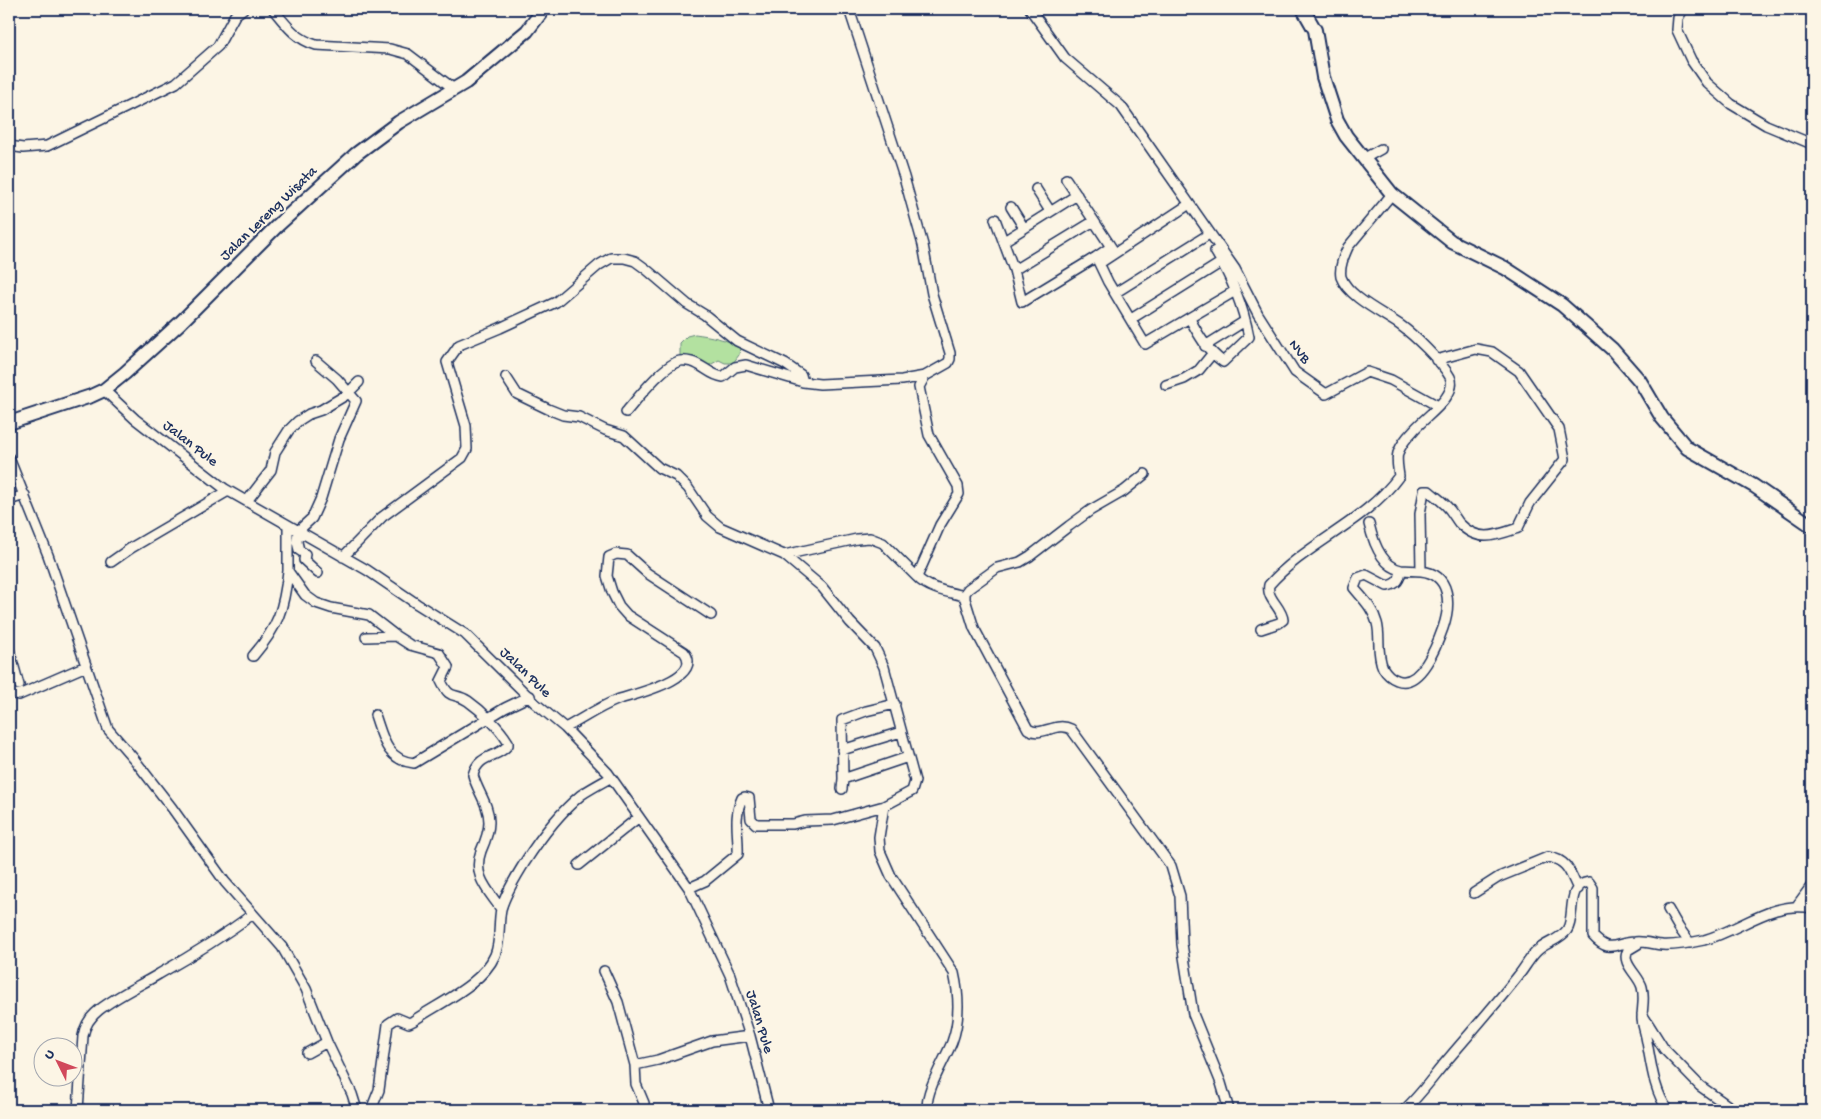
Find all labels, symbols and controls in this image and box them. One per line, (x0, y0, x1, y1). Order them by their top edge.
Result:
street label: Jalan Lereng Wisata (217, 162, 322, 265)
street label: NVB (1284, 336, 1314, 368)
street label: Jalan Pule (159, 417, 221, 471)
street label: Jalan Pule (495, 644, 555, 702)
street label: Jalan Pule (741, 988, 777, 1056)
north arrow (32, 1036, 82, 1086)
text: U (41, 1046, 59, 1064)

